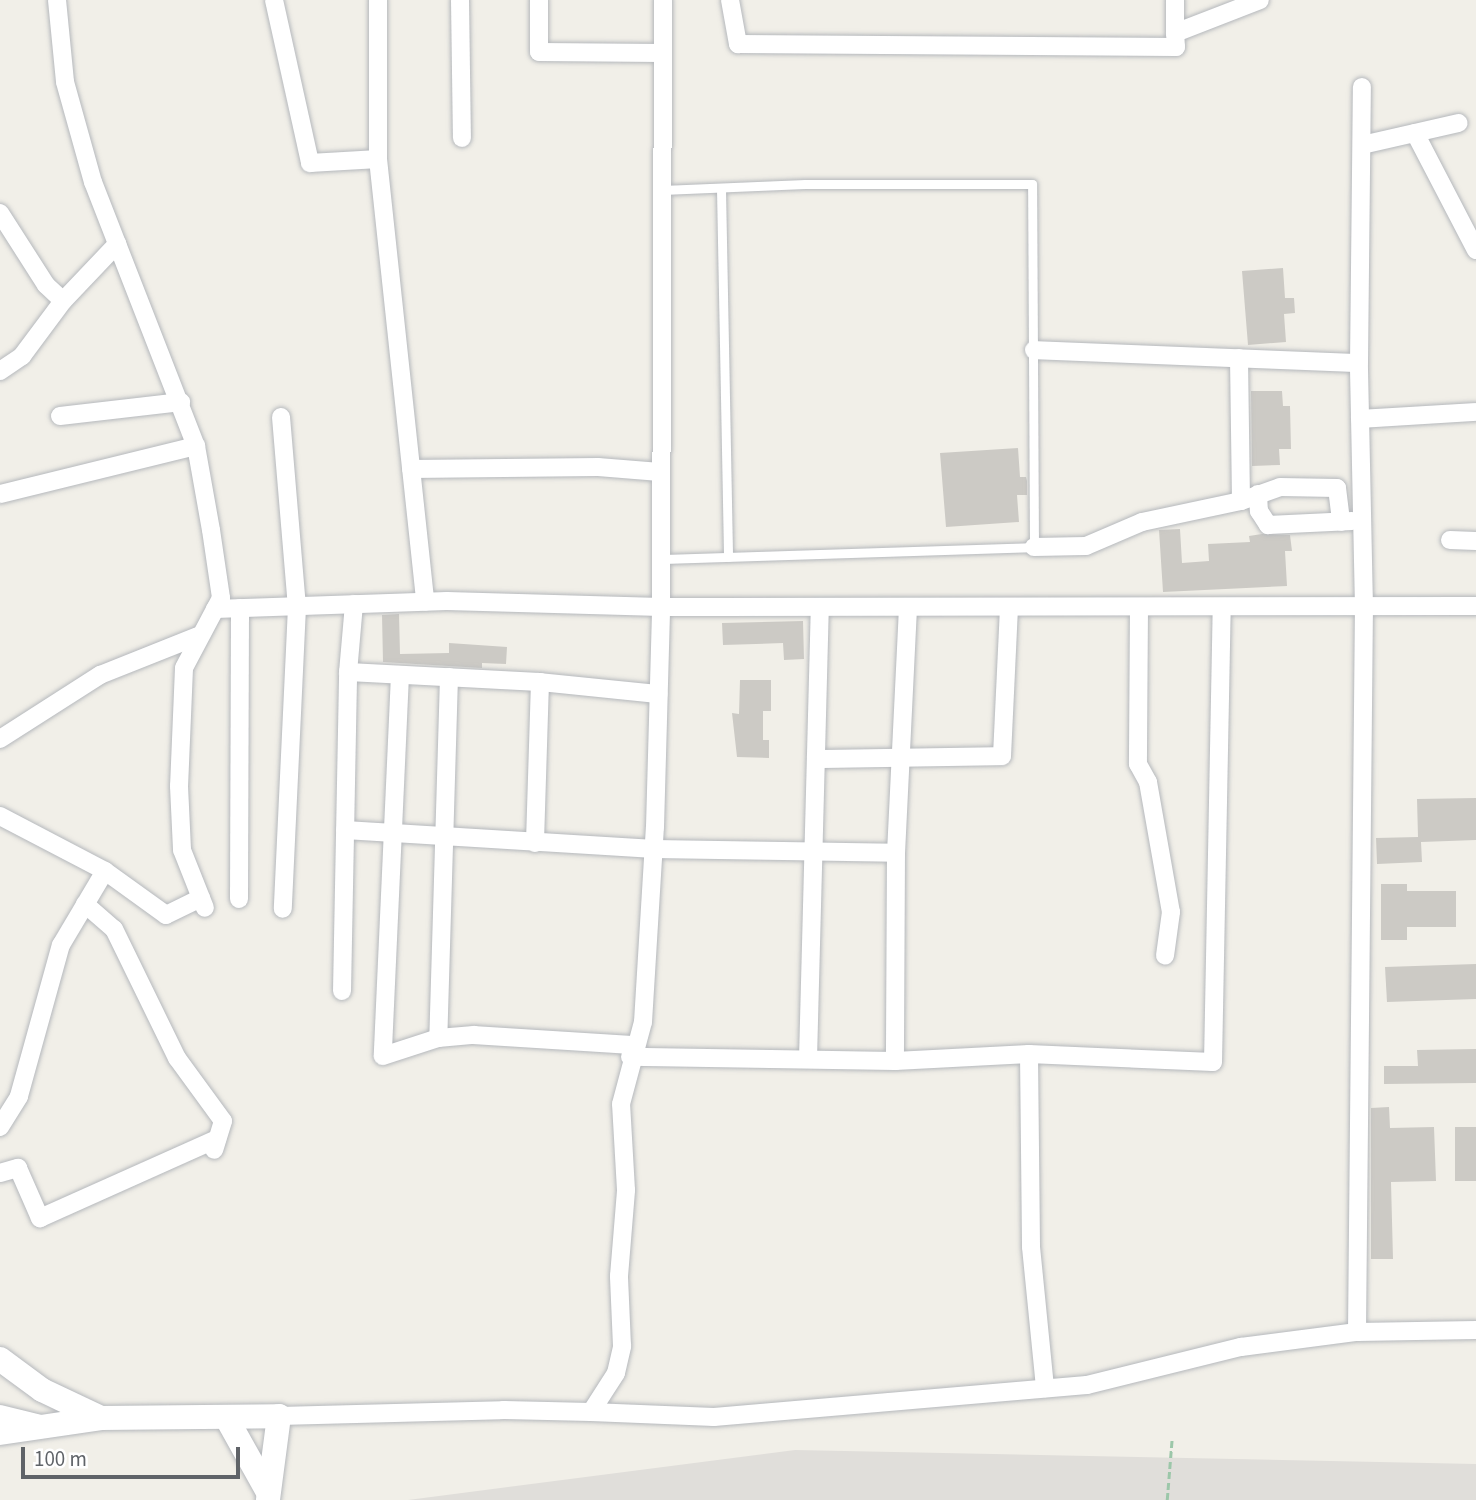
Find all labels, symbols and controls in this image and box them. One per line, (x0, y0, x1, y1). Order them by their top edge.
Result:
scale bar (24, 1434, 243, 1478)
text: 100 m (34, 1444, 87, 1474)

